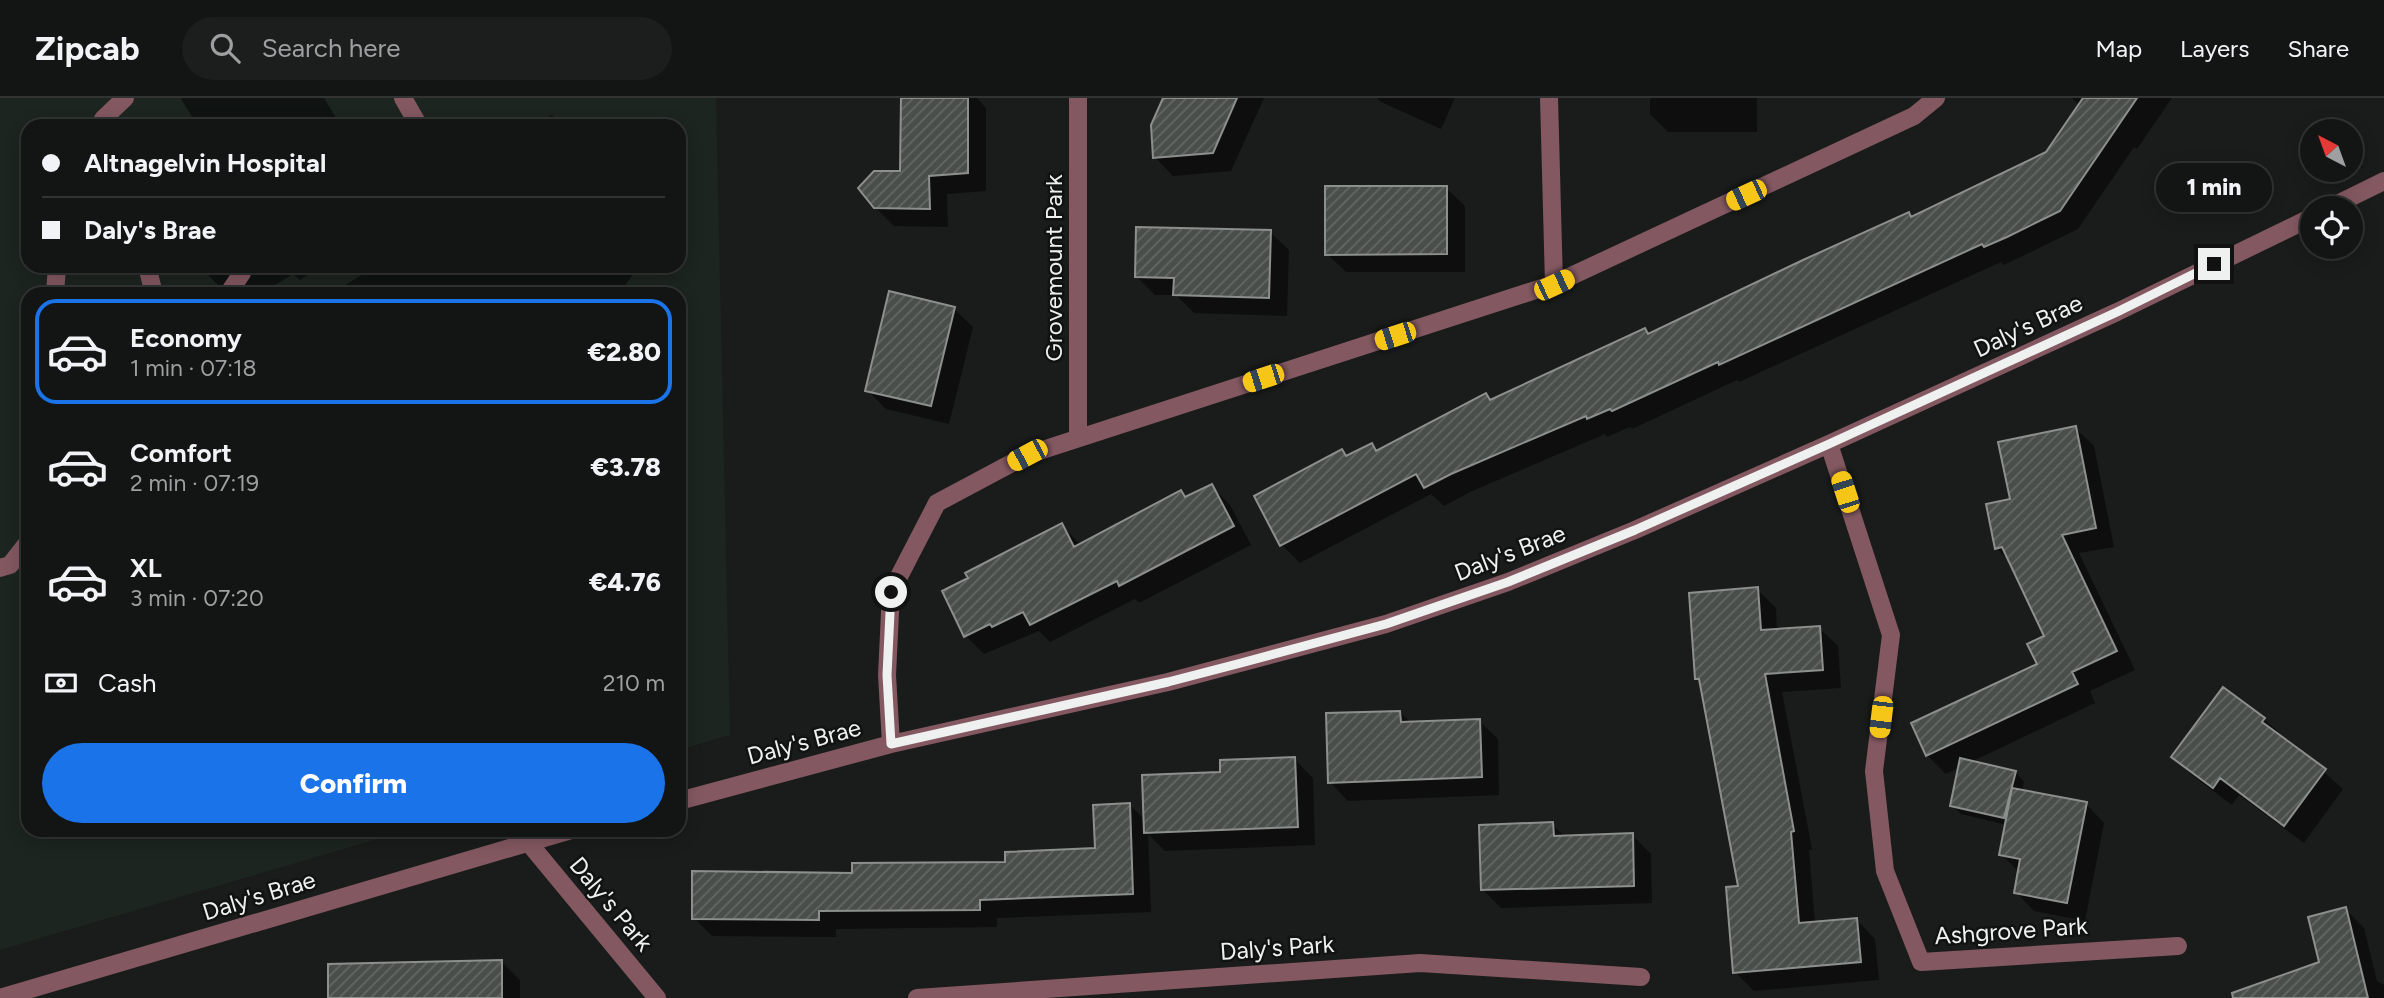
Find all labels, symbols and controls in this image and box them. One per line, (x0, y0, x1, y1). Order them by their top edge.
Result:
search box (182, 17, 672, 80)
text: Zipcab (35, 29, 140, 68)
icon: search (206, 29, 244, 67)
text: Search here (262, 32, 401, 64)
text: Map (2095, 34, 2142, 63)
text: Layers (2180, 34, 2249, 63)
text: Share (2287, 34, 2349, 63)
north arrow (2300, 119, 2362, 182)
map controls (2300, 119, 2363, 259)
text: Altnagelvin Hospital (84, 147, 326, 179)
callout: 1 min (2156, 162, 2272, 212)
text: 1 min (2187, 173, 2241, 201)
street label: Grovemount Park (1039, 174, 1068, 362)
car (1723, 177, 1770, 213)
button: locate (2300, 196, 2363, 259)
text: Daly's Brae (84, 214, 216, 246)
route end (2198, 248, 2230, 280)
car (1531, 267, 1578, 303)
street label: Daly's Brae (1969, 288, 2087, 363)
icon: car (46, 320, 109, 383)
car (1372, 320, 1419, 352)
text: Economy (130, 322, 242, 354)
text: €2.80 (587, 336, 661, 368)
text: 1 min · 07:18 (130, 354, 257, 382)
car (1240, 362, 1287, 394)
icon: car (46, 435, 109, 498)
car (1004, 436, 1051, 474)
text: Comfort (130, 437, 232, 469)
text: €3.78 (590, 451, 661, 483)
text: 2 min · 07:19 (130, 469, 259, 497)
car (1829, 469, 1862, 515)
street label: Daly's Brae (1450, 518, 1569, 587)
icon: car (46, 550, 109, 613)
text: XL (130, 552, 162, 584)
text: €4.76 (589, 566, 661, 598)
route start (875, 576, 907, 608)
text: 3 min · 07:20 (130, 584, 264, 612)
icon: cash (42, 664, 80, 702)
text: Cash (98, 667, 157, 699)
text: 210 m (603, 669, 665, 697)
car (1869, 695, 1894, 739)
street label: Daly's Brae (744, 712, 864, 771)
button: Confirm (42, 743, 665, 823)
street label: Daly's Park (564, 851, 659, 957)
street label: Daly's Brae (199, 865, 319, 926)
street label: Ashgrove Park (1933, 911, 2089, 950)
street label: Daly's Park (1219, 929, 1335, 966)

